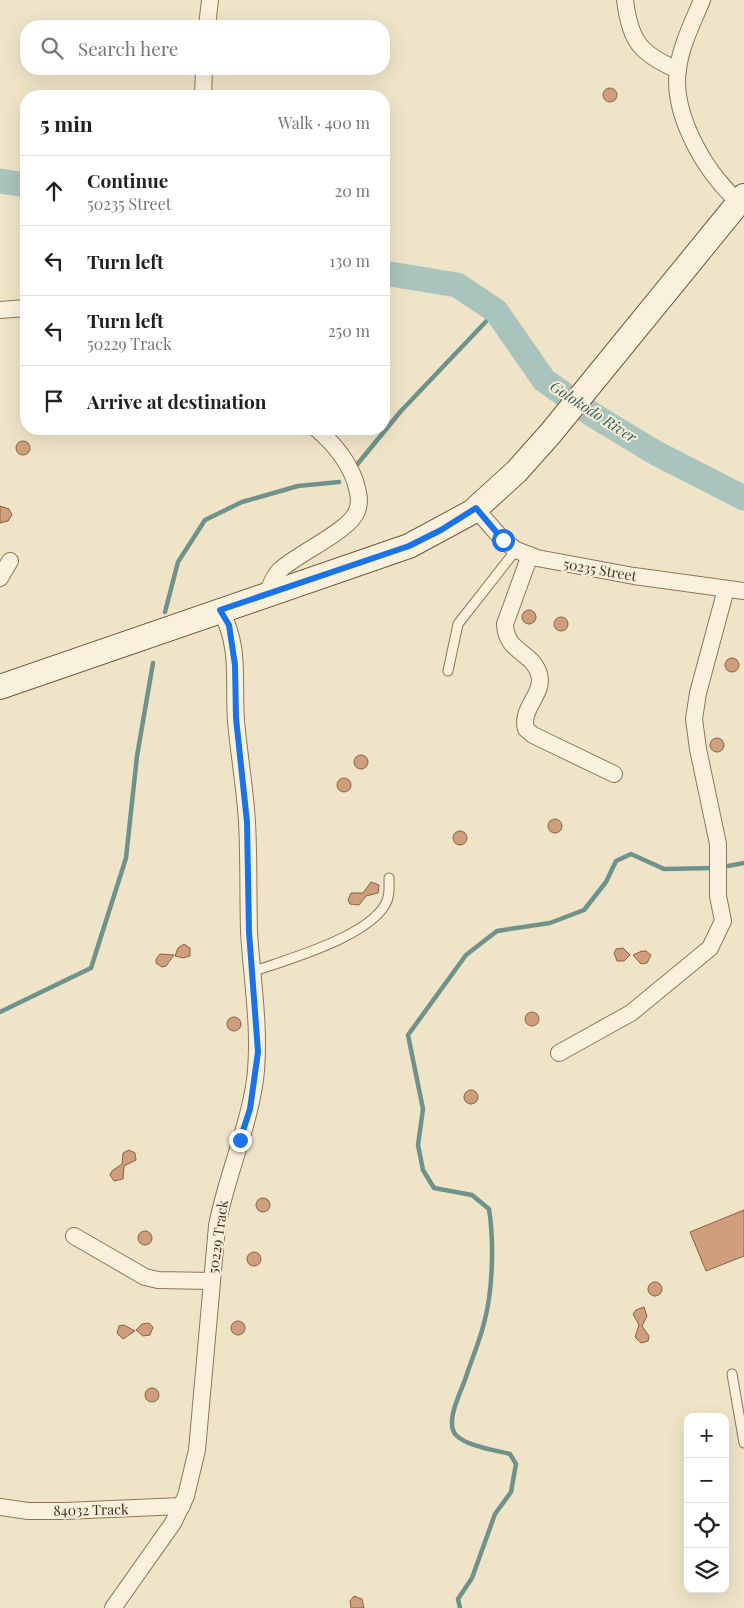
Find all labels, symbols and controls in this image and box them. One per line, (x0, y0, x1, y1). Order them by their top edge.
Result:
search box (20, 20, 390, 75)
icon: search (38, 34, 66, 62)
text: Search here (78, 35, 178, 61)
text: 5 min (40, 109, 93, 137)
text: Walk · 400 m (278, 112, 370, 133)
text: Continue (87, 167, 168, 193)
icon: ahead (40, 177, 68, 205)
text: 20 m (335, 180, 370, 201)
text: 50235 Street (87, 193, 171, 214)
icon: left (40, 247, 68, 275)
text: Turn left (87, 248, 164, 274)
text: 130 m (329, 250, 370, 271)
text: Turn left (87, 307, 164, 333)
icon: left (40, 317, 68, 345)
text: 250 m (328, 320, 370, 341)
text: 50229 Track (87, 333, 172, 354)
water label: Golokodo River (547, 376, 641, 447)
icon: arrive (40, 387, 68, 415)
text: Arrive at destination (87, 388, 267, 414)
route start (492, 529, 515, 552)
street label: 50235 Street (562, 554, 639, 585)
route end (229, 1129, 252, 1152)
street label: 50229 Track (203, 1199, 232, 1275)
map controls (684, 1413, 729, 1593)
button: + (684, 1413, 729, 1458)
button: − (684, 1458, 729, 1503)
street label: 84032 Track (53, 1499, 129, 1520)
button: locate (684, 1503, 729, 1548)
button: layers (684, 1548, 729, 1593)

